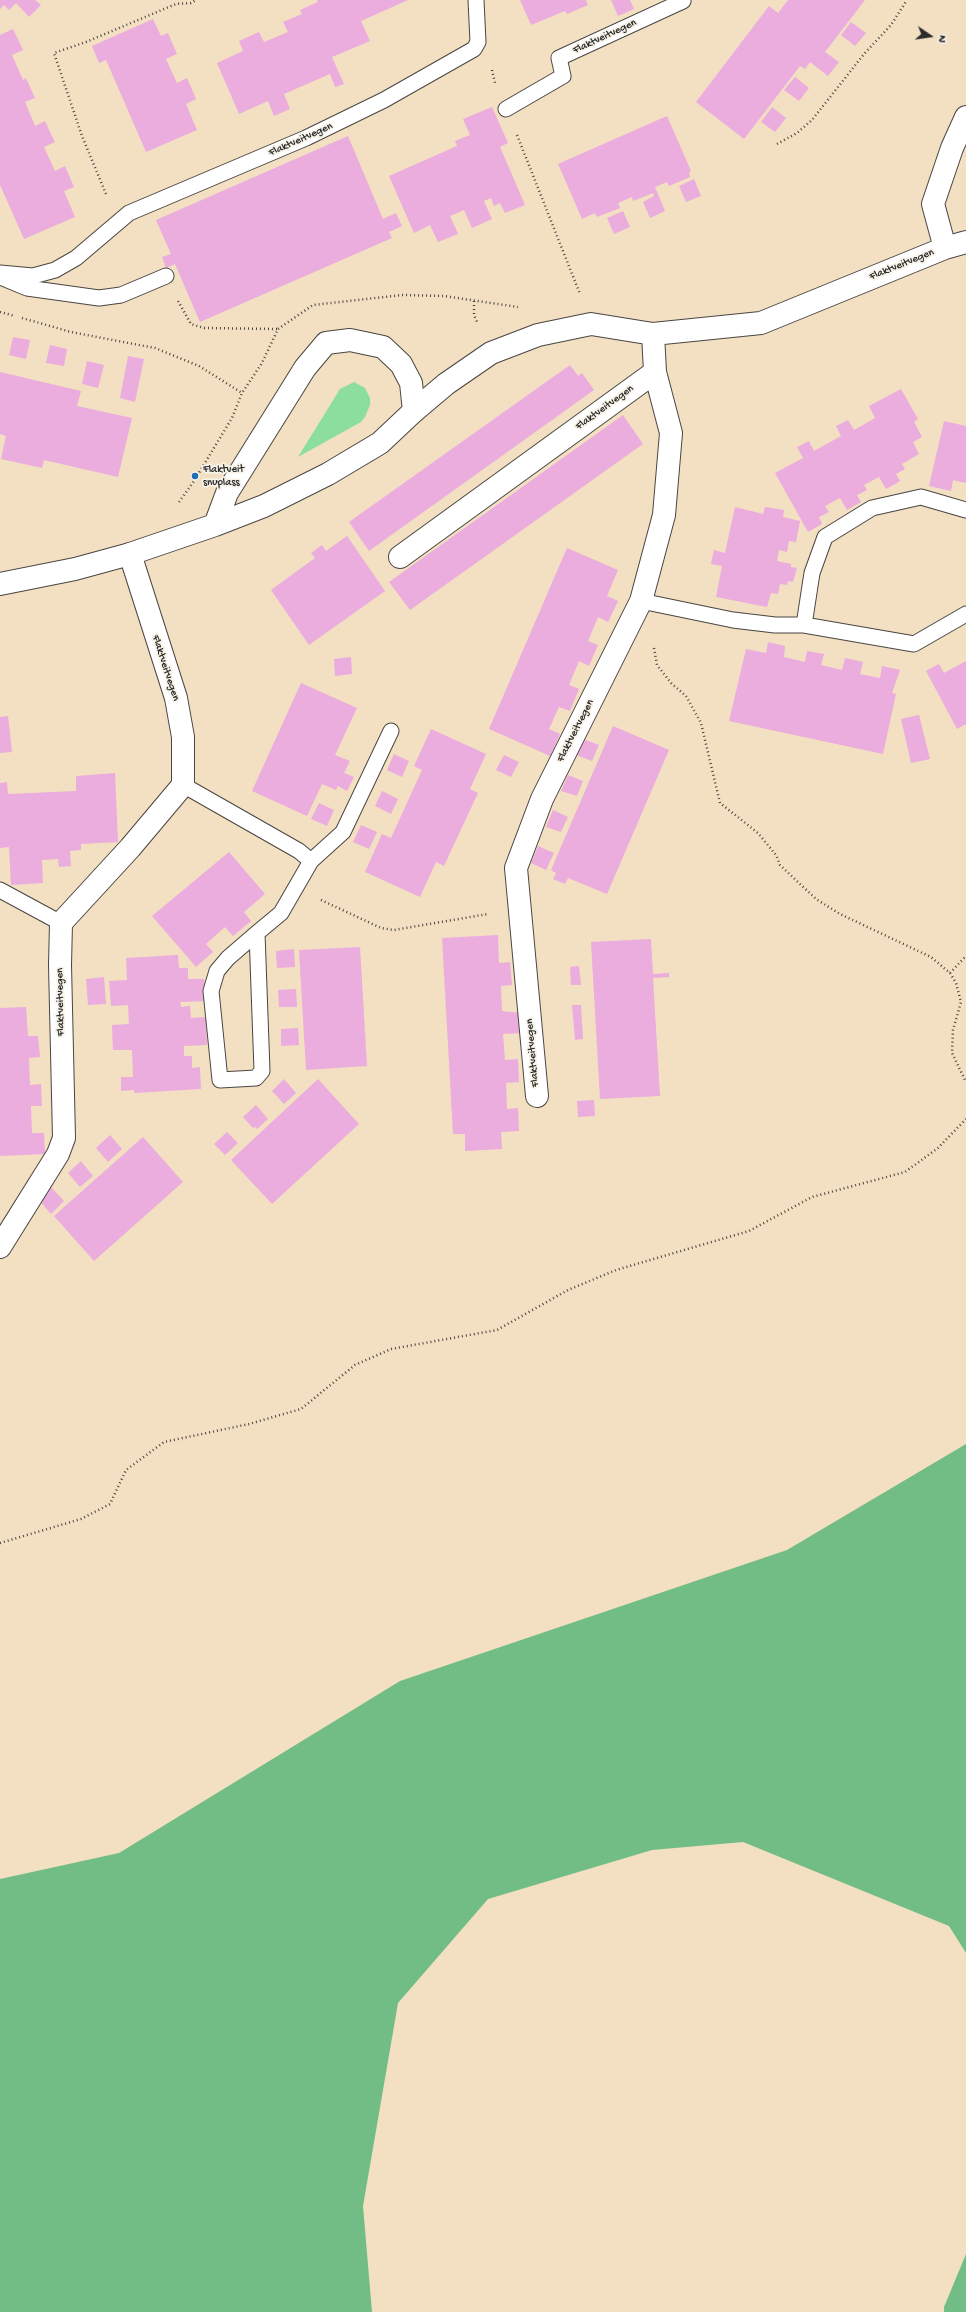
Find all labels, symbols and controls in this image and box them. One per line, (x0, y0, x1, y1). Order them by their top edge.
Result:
north arrow (910, 16, 950, 56)
street label: Flaktveitvegen (571, 17, 639, 57)
text: N (935, 34, 948, 44)
street label: Flaktveitvegen (267, 120, 335, 160)
street label: Flaktveitvegen (868, 246, 936, 284)
street label: Flaktveitvegen (573, 382, 637, 434)
place label: Flaktveit snuplass (203, 463, 244, 489)
marker: Flaktveit snuplass (190, 471, 200, 481)
street label: Flaktveitvegen (148, 633, 182, 703)
street label: Flaktveitvegen (555, 697, 597, 765)
street label: Flaktveitvegen (54, 968, 68, 1036)
street label: Flaktveitvegen (523, 1018, 543, 1088)

